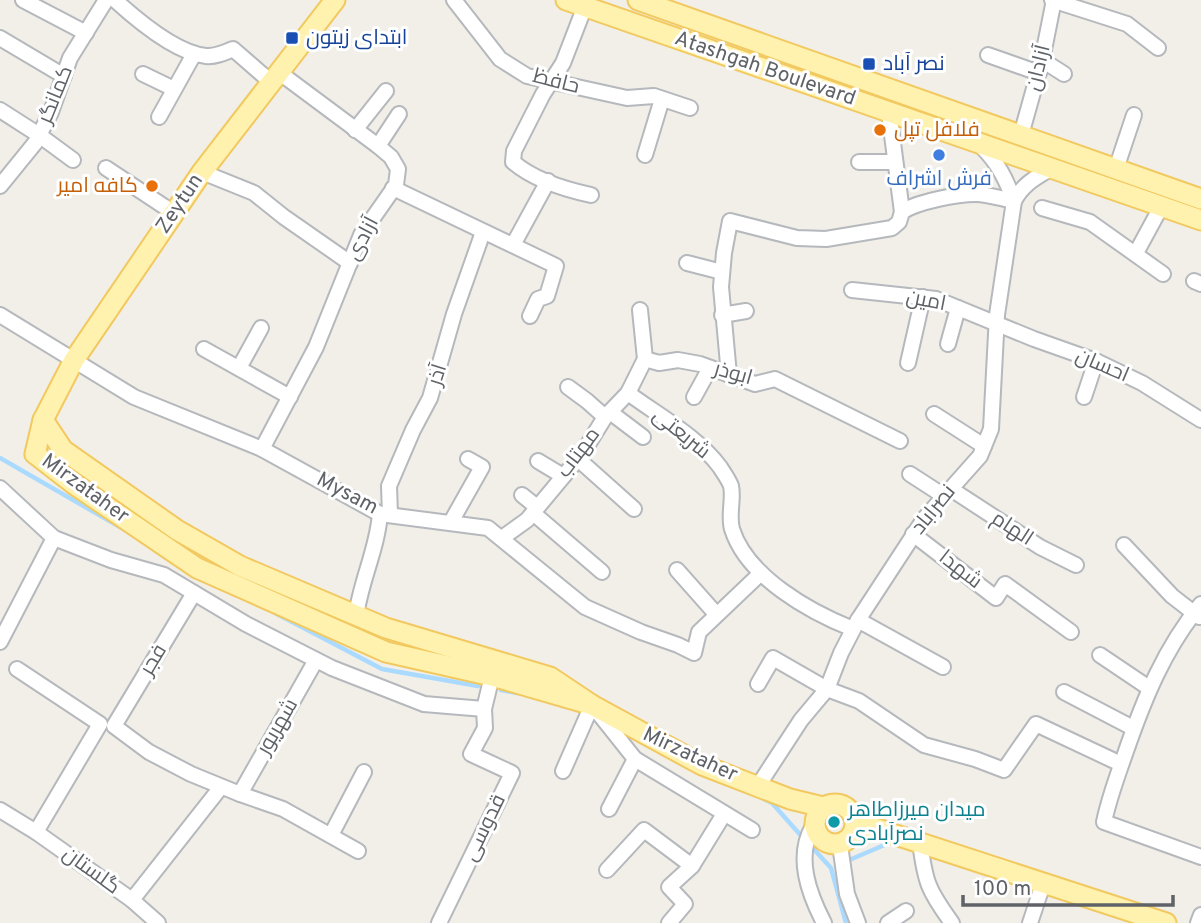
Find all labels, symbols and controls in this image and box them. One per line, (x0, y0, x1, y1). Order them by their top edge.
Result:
place label: ابتدای زیتون (306, 25, 408, 52)
street label: Atashgah Boulevard (671, 25, 859, 113)
marker: ابتدای زیتون (284, 30, 300, 46)
street label: آزادان (1020, 42, 1058, 94)
place label: نصر آباد (883, 51, 945, 78)
marker: نصر آباد (861, 56, 877, 72)
street label: کمانگر (32, 62, 80, 129)
street label: حافظ (530, 63, 582, 101)
place label: فلافل تپل (894, 117, 980, 144)
marker: فلافل تپل (872, 122, 888, 138)
marker: فرش اشراف (931, 147, 947, 163)
place label: فرش اشراف (886, 166, 992, 193)
street label: Zeytun (150, 169, 210, 239)
place label: کافه امیر (56, 173, 138, 200)
marker: کافه امیر (144, 178, 160, 194)
street label: آزادی (340, 212, 386, 266)
street label: امین (904, 284, 948, 318)
street label: احسان (1071, 343, 1133, 389)
street label: ابوذر (710, 355, 755, 392)
street label: آذر (422, 360, 454, 390)
street label: شریعتی (646, 402, 716, 466)
street label: مهتاب (551, 422, 607, 484)
street label: Mirzataher (36, 448, 134, 530)
street label: Mysam (311, 467, 383, 521)
street label: نصراباد (906, 479, 962, 541)
street label: الهام (986, 506, 1038, 552)
street label: شهدا (933, 545, 987, 595)
street label: فجر (134, 639, 174, 681)
street label: شهریور (251, 694, 305, 761)
street label: Mirzataher (638, 721, 742, 789)
street label: قدوسی (457, 790, 513, 866)
place label: میدان میرزاطاهر نصرآبادی (847, 797, 985, 848)
marker: میدان میرزاطاهر نصرآبادی (826, 814, 842, 830)
street label: گلستان (57, 841, 125, 901)
scale bar (963, 864, 1173, 908)
text: 100 m (974, 876, 1031, 903)

